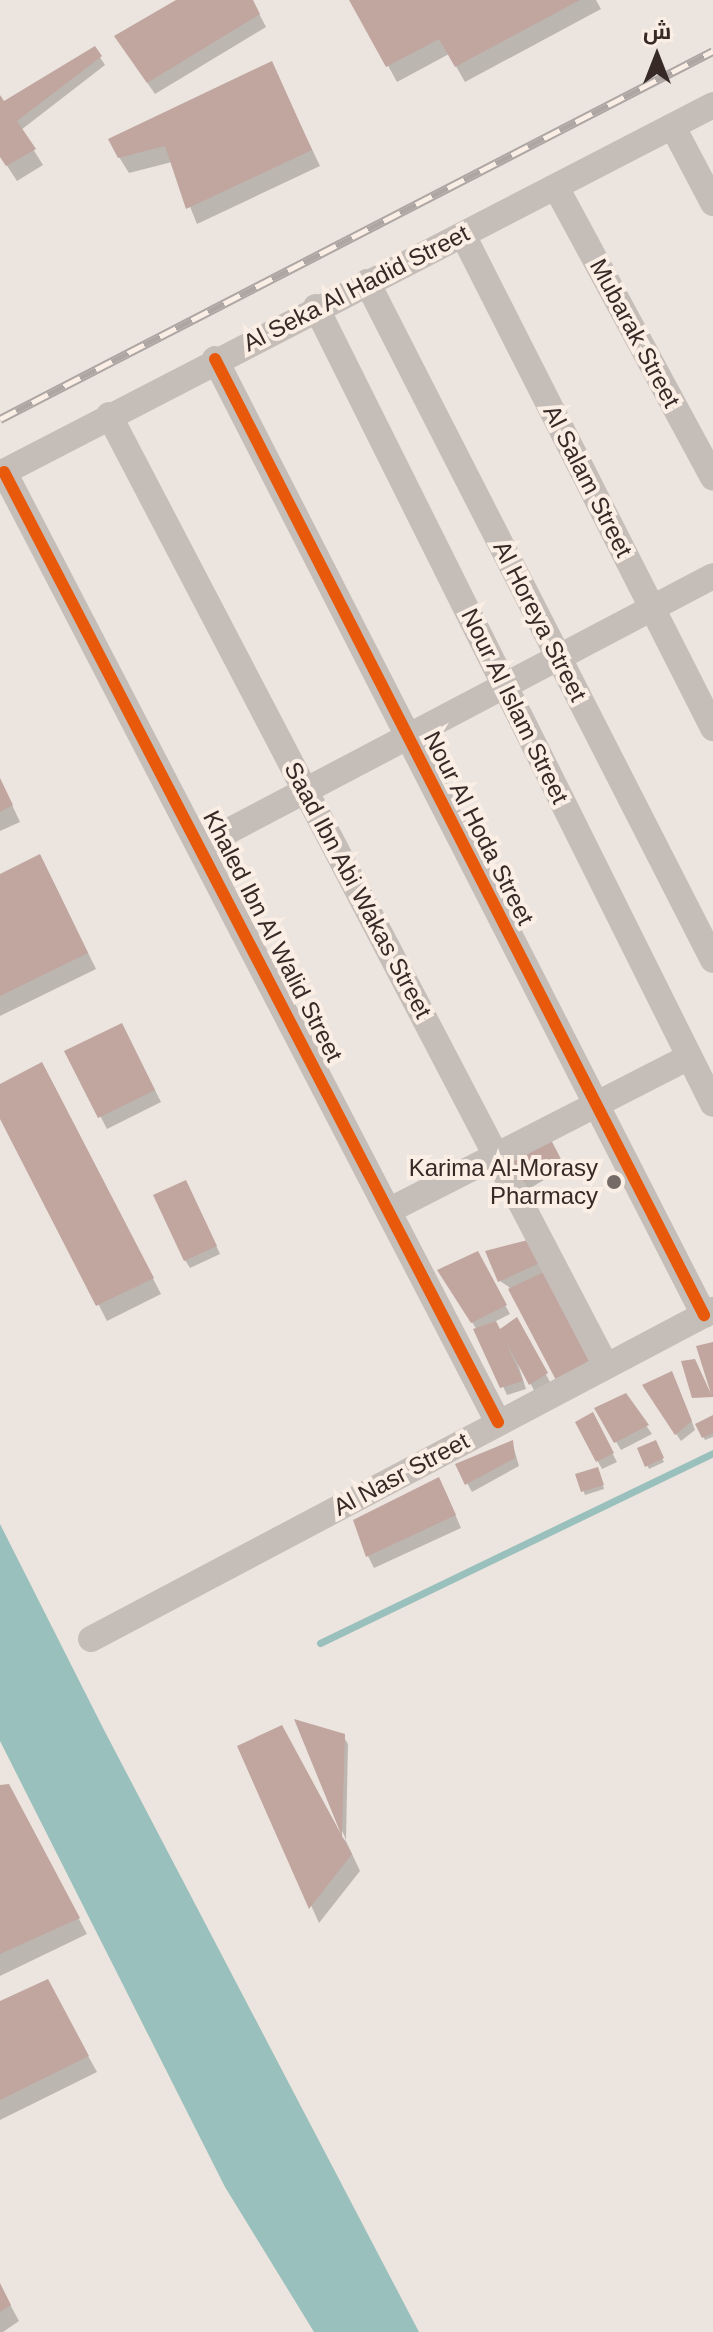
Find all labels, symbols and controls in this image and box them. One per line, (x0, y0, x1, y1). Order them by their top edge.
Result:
north arrow (617, 16, 697, 96)
text: ش (643, 19, 671, 44)
street label: Al Seka Al Hadid Street (238, 218, 474, 358)
street label: Mubarak Street (584, 254, 686, 412)
street label: Al Salam Street (537, 400, 639, 562)
street label: Al Horeya Street (487, 536, 593, 706)
street label: Nour Al Islam Street (455, 603, 575, 809)
street label: Nour Al Hoda Street (417, 726, 541, 930)
street label: Saad Ibn Abi Wakas Street (278, 756, 438, 1024)
street label: Khaled Ibn Al Walid Street (197, 805, 349, 1067)
place label: Karima Al-Morasy Pharmacy (407, 1154, 598, 1210)
marker: Karima Al-Morasy Pharmacy (605, 1173, 623, 1191)
street label: Al Nasr Street (328, 1426, 474, 1522)

